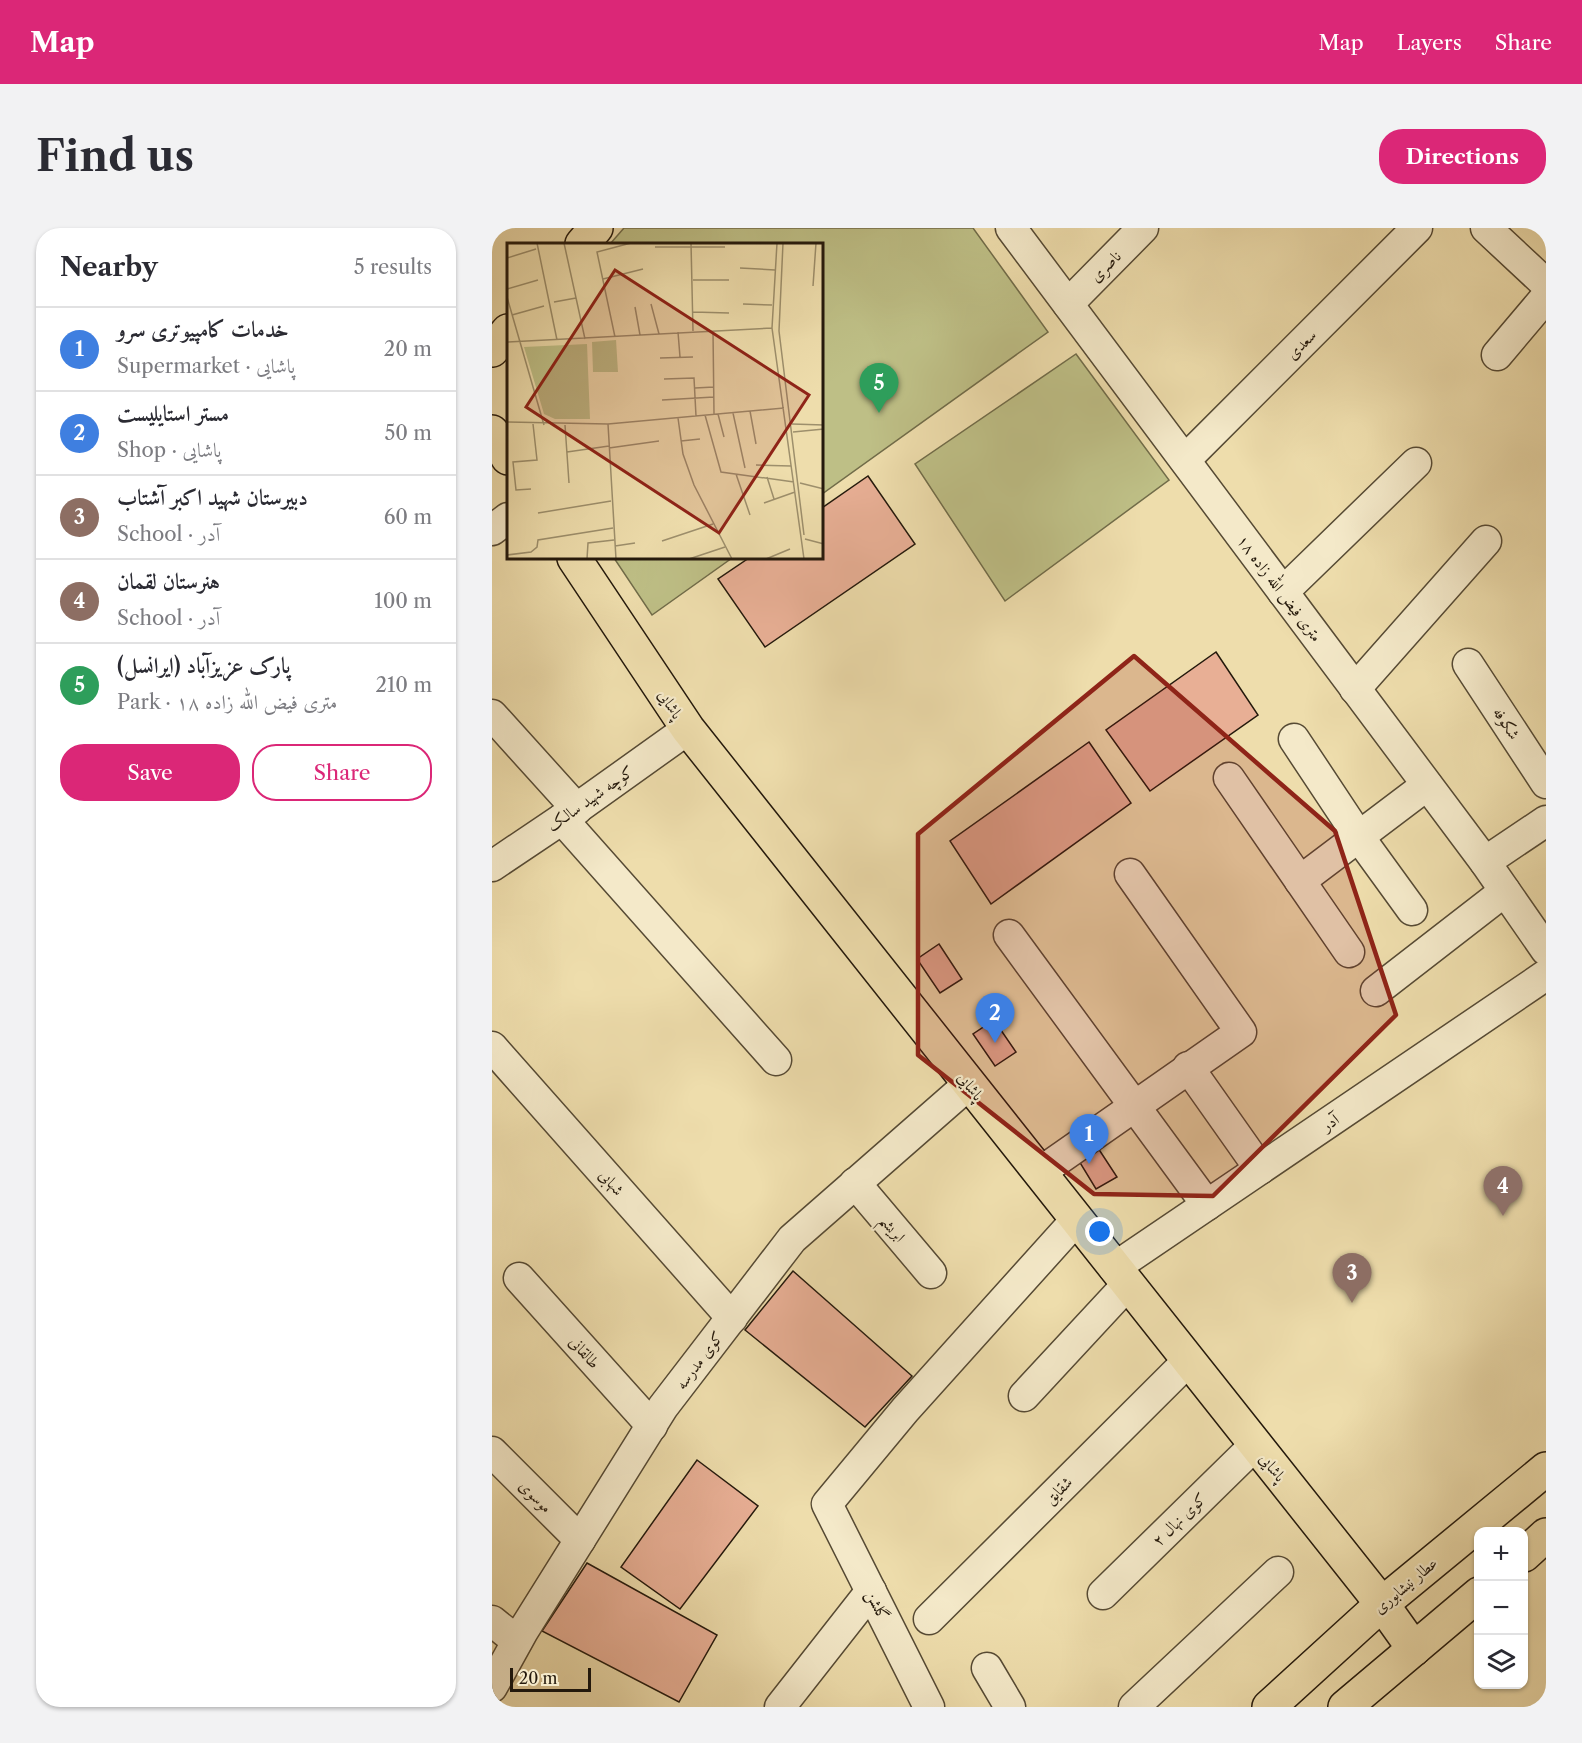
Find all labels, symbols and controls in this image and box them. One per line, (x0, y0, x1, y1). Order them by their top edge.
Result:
text: Map (30, 25, 94, 59)
text: Map (1319, 30, 1364, 55)
text: Layers (1397, 30, 1462, 55)
text: Share (1495, 30, 1552, 55)
button: Directions (1379, 129, 1546, 184)
text: Find us (36, 130, 194, 182)
inset map (507, 243, 824, 560)
street label: ناصری (1085, 246, 1126, 287)
text: Nearby (60, 251, 158, 283)
text: 5 results (354, 255, 432, 279)
text: خدمات کامپیوتری سرو (117, 316, 289, 343)
street label: سعدی (1282, 325, 1320, 363)
text: 1 (75, 337, 84, 361)
text: 20 m (384, 337, 432, 361)
text: Supermarket · پاشایی (117, 354, 295, 378)
pin: 5 (860, 364, 898, 413)
text: مستر استایلیست (117, 400, 229, 427)
text: 2 (74, 421, 85, 445)
text: 50 m (385, 421, 432, 445)
text: Shop · پاشایی (117, 438, 221, 462)
text: دبیرستان شهید اکبر آشتاب (117, 484, 308, 511)
text: 3 (74, 505, 85, 529)
text: 60 m (384, 505, 432, 529)
text: School · آدر (117, 522, 220, 546)
street label: ۱۸ متری فیض الله زاده (1232, 529, 1328, 646)
text: هنرستان لقمان (117, 568, 220, 595)
text: 4 (74, 589, 85, 613)
text: 100 m (374, 589, 432, 613)
text: School · آدر (117, 606, 220, 630)
text: پارک عزیزآباد (ایرانسل) (117, 652, 290, 679)
text: 5 (74, 673, 85, 697)
text: 210 m (375, 673, 432, 697)
street label: پاشایی (652, 685, 688, 724)
text: Park · ۱۸ متری فیض الله زاده (117, 690, 337, 714)
street label: شکوفه (1488, 703, 1525, 744)
button: Save (60, 744, 240, 801)
button: Share (252, 744, 432, 801)
street label: کوچه شهید سالک (543, 761, 638, 837)
pin: 2 (976, 994, 1014, 1043)
street label: پاشایی (952, 1068, 989, 1106)
street label: آدر (1316, 1108, 1344, 1136)
pin: 1 (1070, 1114, 1108, 1164)
street label: شهابی (594, 1165, 629, 1201)
pin: 4 (1484, 1166, 1522, 1216)
street label: ابریشم (870, 1210, 910, 1250)
your location (1085, 1217, 1114, 1246)
pin: 3 (1332, 1254, 1372, 1303)
street label: کوی مدرسه (671, 1327, 728, 1394)
street label: طالقانی (565, 1332, 605, 1372)
street label: پاشایی (1254, 1449, 1291, 1487)
street label: شقایق (1040, 1472, 1077, 1509)
street label: موسوی (515, 1475, 557, 1517)
street label: کوی نهال ۲ (1148, 1488, 1211, 1551)
map controls (1474, 1527, 1528, 1689)
button: + (1474, 1527, 1528, 1581)
street label: عطار نیشابوری (1369, 1552, 1442, 1618)
button: − (1474, 1581, 1528, 1635)
street label: گلشن (860, 1586, 894, 1624)
button: layers (1474, 1635, 1528, 1689)
scale bar (510, 1665, 591, 1692)
text: 20 m (519, 1668, 558, 1688)

